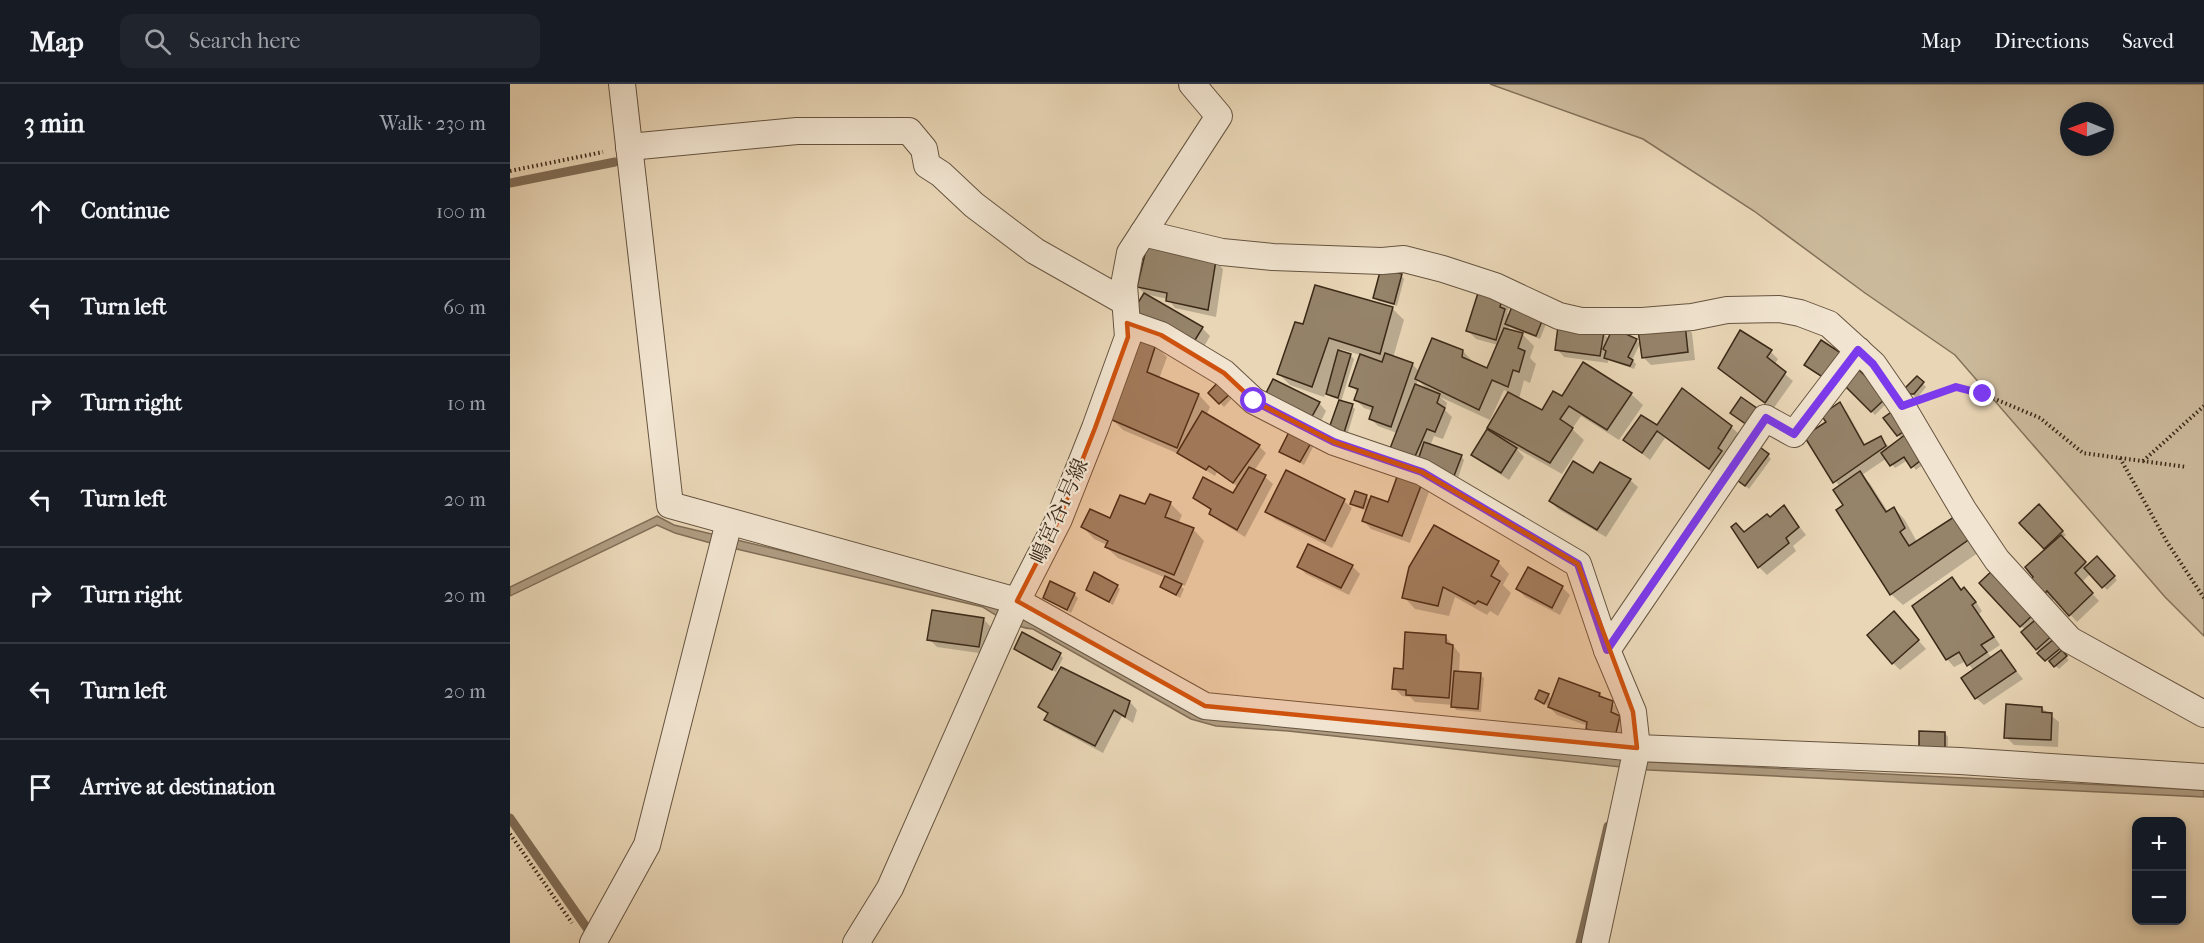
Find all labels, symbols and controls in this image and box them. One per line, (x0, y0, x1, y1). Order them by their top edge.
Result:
search box (120, 14, 540, 68)
text: Map (30, 25, 84, 58)
icon: search (141, 25, 174, 58)
text: Search here (189, 28, 300, 54)
text: Map (1921, 29, 1961, 53)
text: Directions (1994, 29, 2089, 53)
text: Saved (2122, 29, 2174, 53)
north arrow (2060, 102, 2114, 156)
text: 3 min (24, 108, 85, 139)
text: Walk · 230 m (380, 112, 486, 135)
icon: ahead (24, 195, 57, 228)
text: Continue (81, 198, 170, 224)
text: 100 m (436, 200, 486, 223)
icon: left (24, 291, 57, 324)
text: Turn left (81, 294, 167, 320)
text: 60 m (443, 296, 486, 319)
route end (1969, 380, 1995, 406)
icon: right (24, 387, 57, 420)
route start (1240, 387, 1266, 413)
text: Turn right (81, 390, 182, 416)
text: 10 m (447, 392, 486, 415)
street label: 嶋宮谷1号線 (1025, 455, 1093, 567)
icon: left (24, 483, 57, 516)
text: Turn left (81, 486, 167, 512)
text: 20 m (444, 488, 486, 511)
icon: right (24, 579, 57, 612)
text: Turn right (81, 582, 182, 608)
text: 20 m (444, 584, 486, 607)
icon: left (24, 675, 57, 708)
text: Turn left (81, 678, 167, 704)
text: 20 m (444, 680, 486, 703)
icon: arrive (24, 771, 57, 804)
text: Arrive at destination (81, 774, 275, 800)
map controls (2132, 817, 2186, 925)
button: + (2132, 817, 2186, 871)
button: − (2132, 871, 2186, 925)

